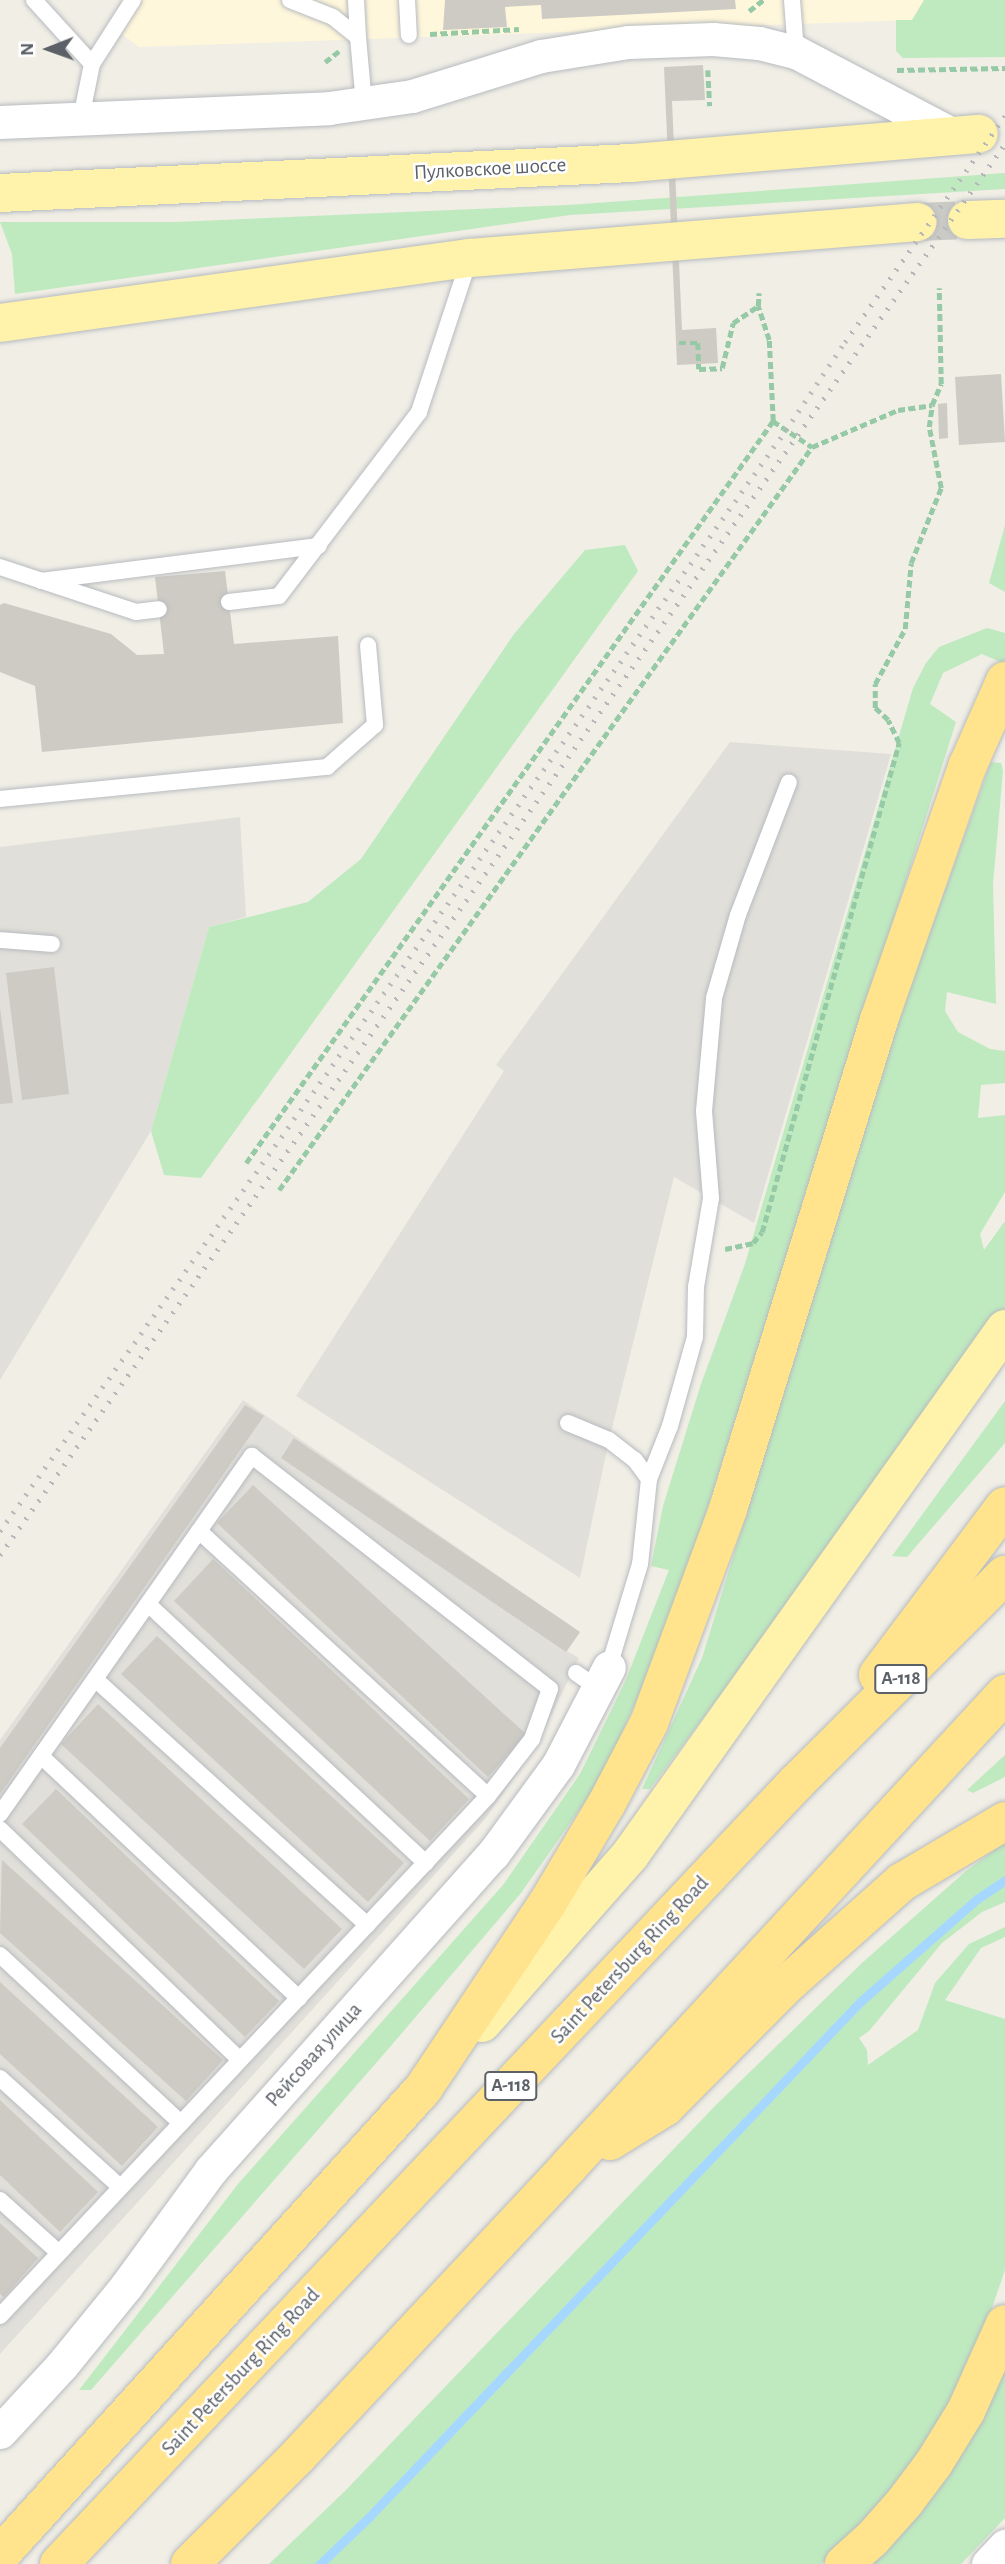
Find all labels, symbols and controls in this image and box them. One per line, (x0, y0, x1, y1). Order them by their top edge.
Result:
north arrow (14, 14, 84, 84)
text: N (18, 43, 37, 56)
street label: Пулковское шоссе (413, 152, 567, 186)
road number: А-118 (873, 1664, 929, 1694)
street label: Saint Petersburg Ring Road (546, 1871, 714, 2049)
street label: Рейсовая улица (260, 1998, 368, 2112)
road number: А-118 (483, 2070, 539, 2102)
street label: Saint Petersburg Ring Road (157, 2283, 325, 2461)

